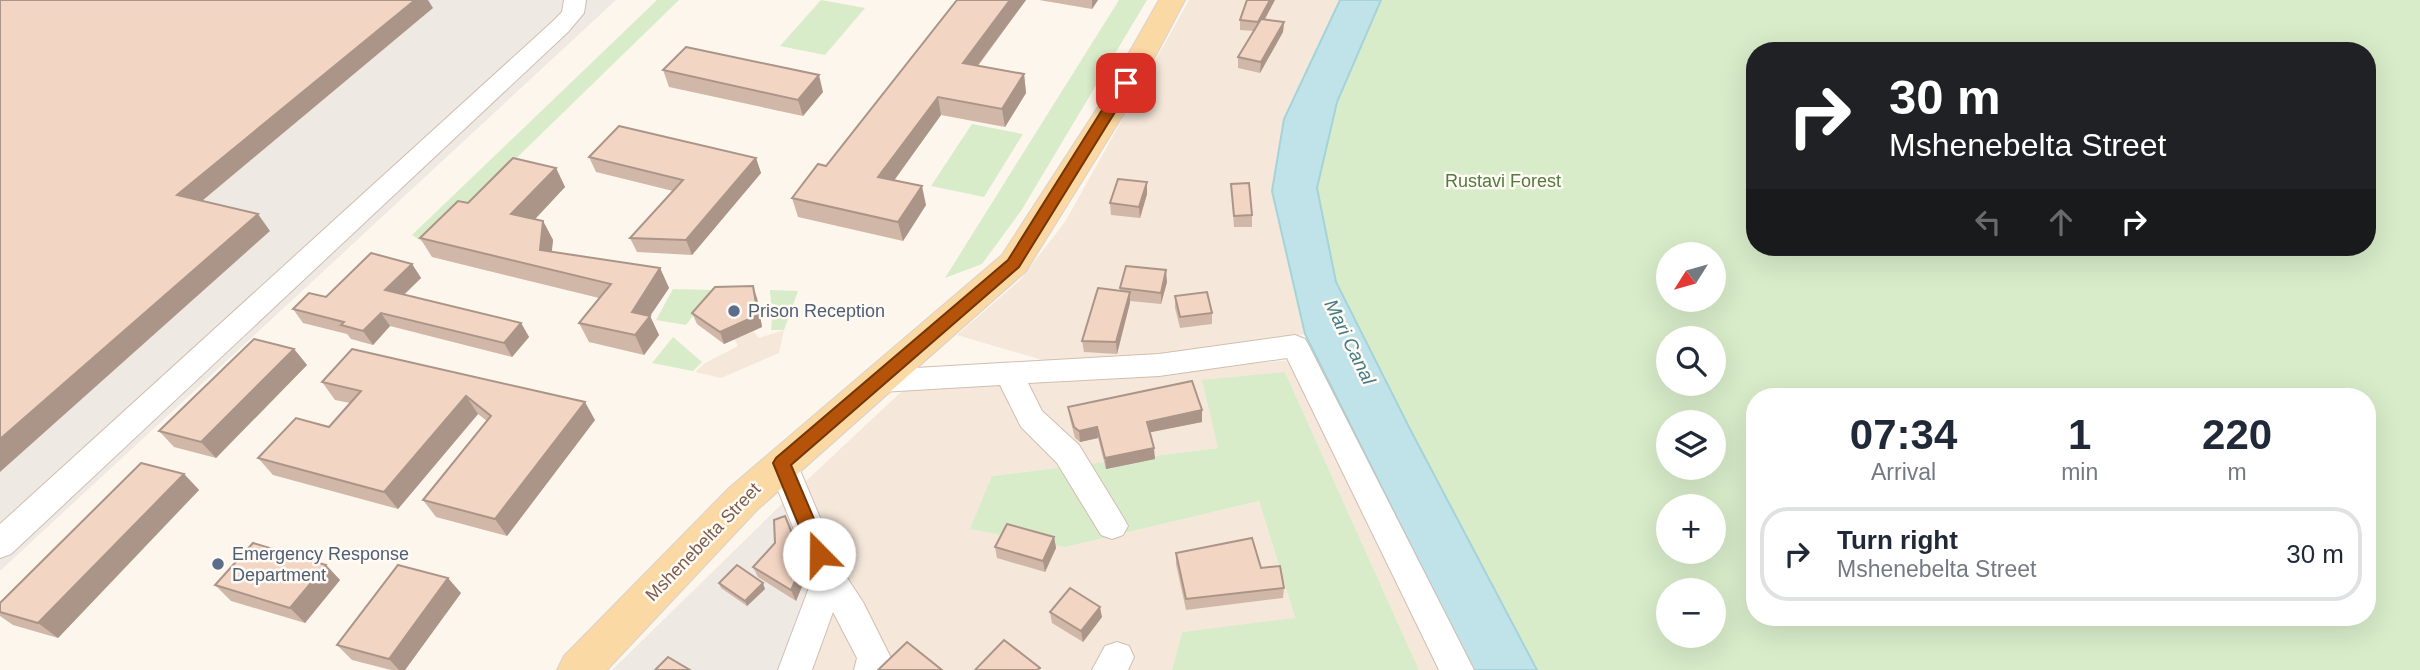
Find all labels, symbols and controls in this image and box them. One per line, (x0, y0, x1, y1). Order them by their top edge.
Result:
pin (1096, 53, 1156, 113)
icon: arrive (1107, 64, 1145, 102)
icon: right (1774, 70, 1865, 161)
text: 30 m (1889, 70, 2001, 124)
text: Mshenebelta Street (1889, 127, 2167, 163)
park label: Rustavi Forest (1445, 171, 1561, 191)
icon: left (1969, 203, 2007, 241)
icon: ahead (2042, 203, 2080, 241)
icon: right (2115, 203, 2153, 241)
north arrow (1656, 242, 1726, 312)
map controls (1656, 242, 1726, 648)
water label: Mari Canal (1320, 296, 1380, 389)
place label: Prison Reception (748, 301, 885, 321)
marker: Prison Reception (726, 303, 742, 319)
button: search (1656, 326, 1726, 396)
button: layers (1656, 410, 1726, 480)
text: 07:34 (1850, 411, 1957, 458)
text: 1 (2068, 411, 2091, 458)
text: 220 (2202, 411, 2272, 458)
text: Arrival (1871, 459, 1936, 485)
text: min (2061, 459, 2098, 485)
text: m (2228, 459, 2247, 485)
street label: Mshenebelta Street (642, 479, 764, 605)
button: + (1656, 494, 1726, 564)
position arrow (782, 517, 856, 591)
text: Turn right (1837, 525, 1958, 555)
icon: right (1778, 535, 1816, 573)
text: 30 m (2286, 539, 2344, 569)
place label: Emergency Response Department (232, 544, 409, 585)
marker: Emergency Response Department (210, 556, 226, 572)
text: Mshenebelta Street (1837, 556, 2036, 582)
button: − (1656, 578, 1726, 648)

